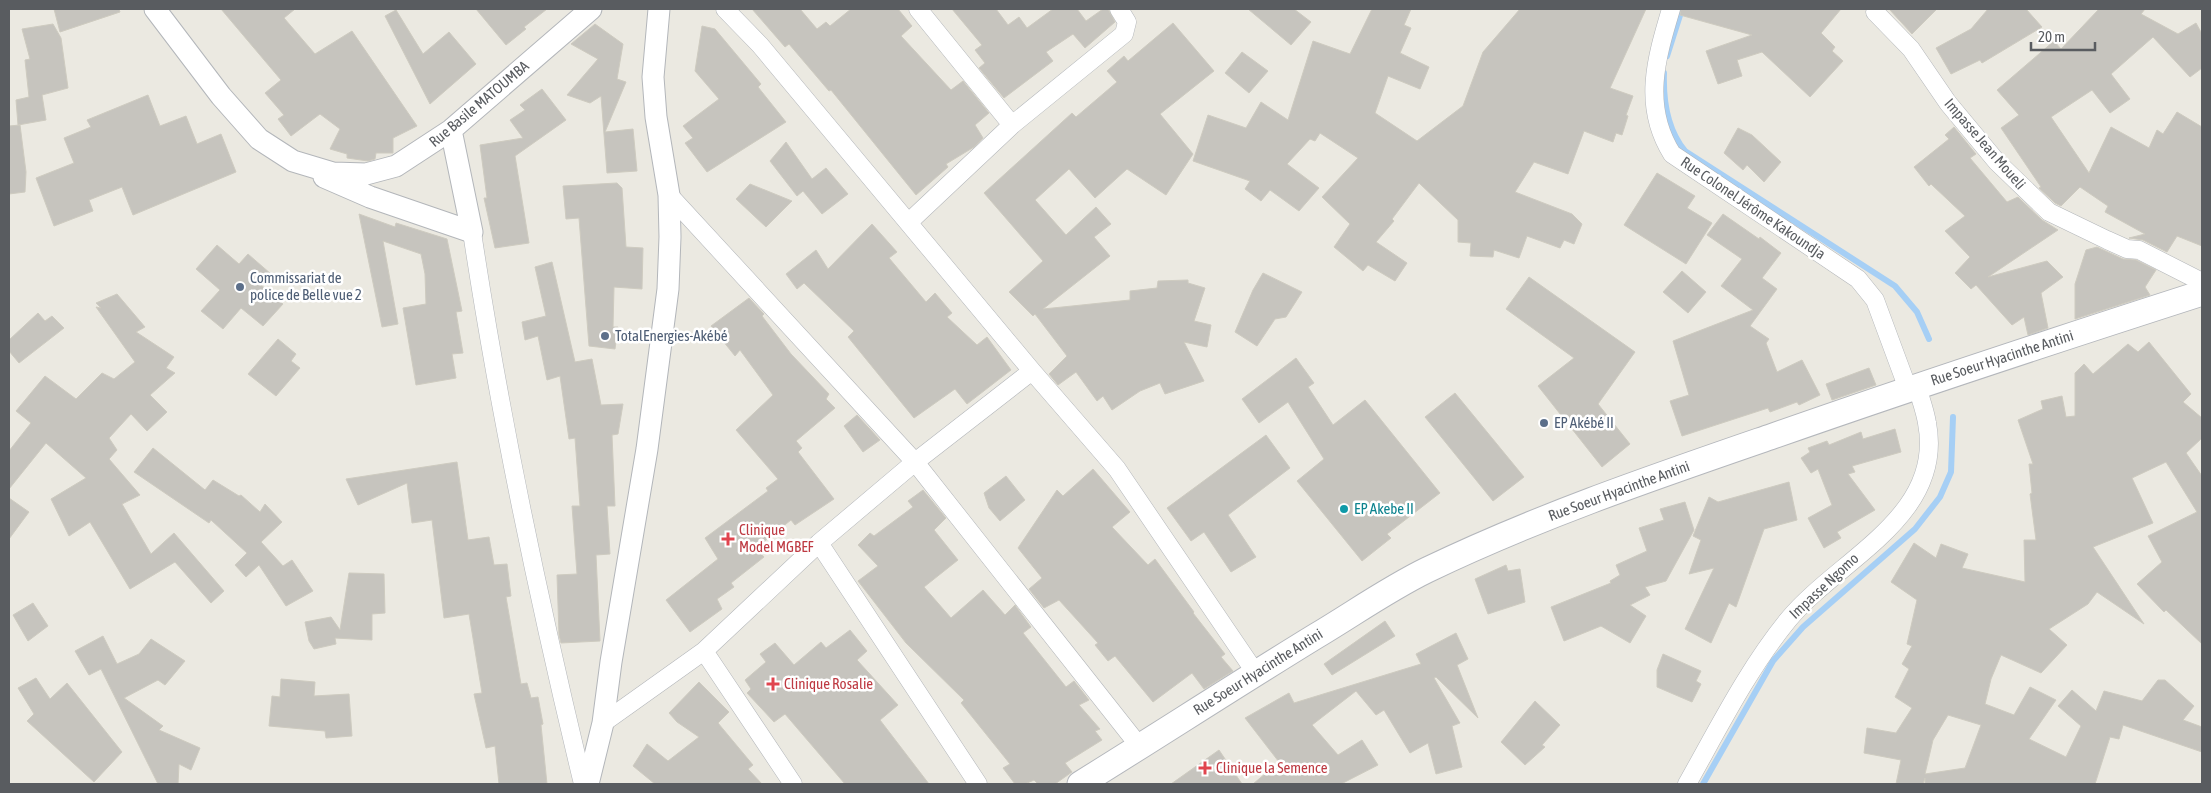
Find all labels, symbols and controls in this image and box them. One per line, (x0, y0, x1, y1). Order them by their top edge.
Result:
scale bar (2031, 20, 2095, 52)
text: 20 m (2038, 28, 2065, 45)
street label: Rue Basile MATOUMBA (426, 57, 532, 150)
street label: Impasse Jean Moueli (1941, 95, 2029, 193)
street label: Rue Colonel Jérôme Kakoundja (1678, 153, 1829, 262)
place label: Commissariat de police de Belle vue 2 (250, 269, 362, 303)
marker: Commissariat de police de Belle vue 2 (234, 281, 246, 293)
street label: Rue Soeur Hyacinthe Antini (1928, 326, 2075, 389)
place label: TotalEnergies-Akébé (615, 327, 728, 344)
marker: TotalEnergies-Akébé (599, 330, 611, 342)
place label: EP Akébé II (1554, 414, 1614, 431)
marker: EP Akébé II (1538, 417, 1550, 429)
street label: Rue Soeur Hyacinthe Antini (1546, 457, 1692, 524)
place label: EP Akebe II (1354, 500, 1414, 517)
marker: EP Akebe II (1338, 503, 1350, 515)
place label: Clinique Model MGBEF (739, 521, 814, 555)
marker: Clinique Model MGBEF (721, 532, 735, 546)
street label: Impasse Ngomo (1786, 549, 1862, 622)
street label: Rue Soeur Hyacinthe Antini (1190, 625, 1325, 718)
place label: Clinique Rosalie (784, 675, 873, 692)
marker: Clinique Rosalie (766, 677, 780, 691)
place label: Clinique la Semence (1216, 759, 1328, 776)
marker: Clinique la Semence (1198, 761, 1212, 775)

